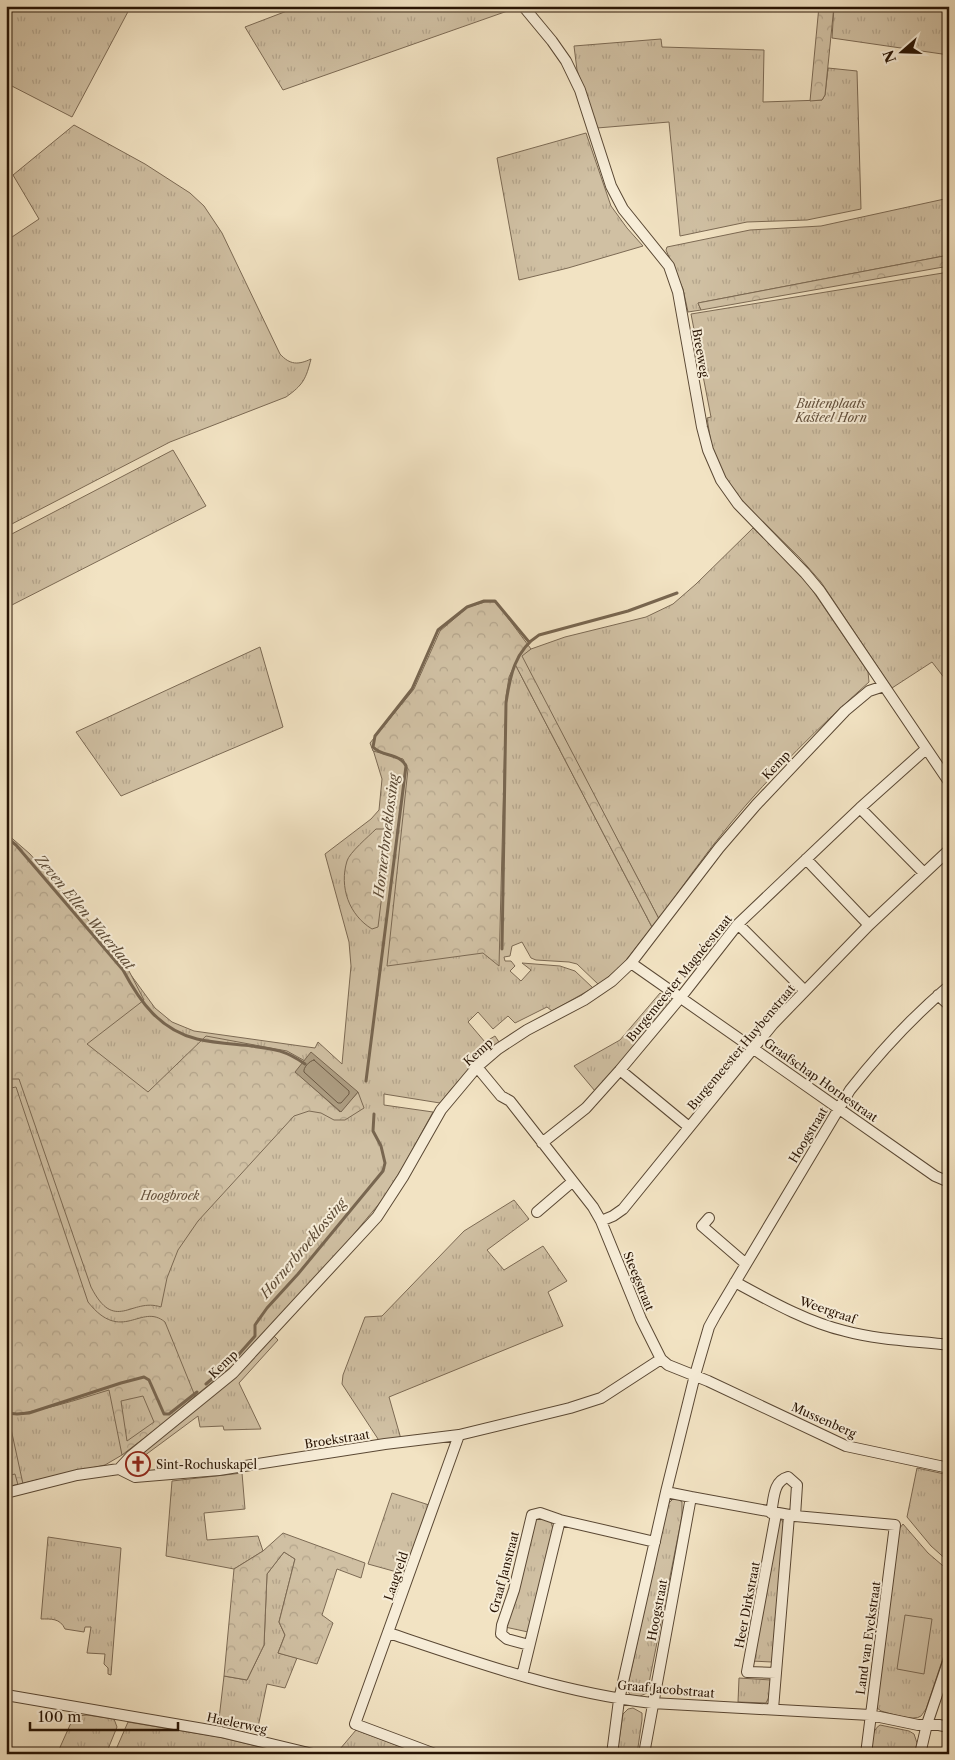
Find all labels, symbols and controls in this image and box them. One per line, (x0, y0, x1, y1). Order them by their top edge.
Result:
north arrow (878, 28, 928, 78)
text: N (879, 48, 900, 65)
street label: Breeweg (689, 327, 713, 379)
park label: Buitenplaats Kasteel Horn (794, 396, 867, 425)
street label: Kemp (759, 747, 793, 783)
water label: Hornerbroeklossing (369, 771, 403, 900)
water label: Zeven Ellen Waterlaat (31, 850, 139, 974)
street label: Burgemeester Magnéestraat (623, 911, 735, 1045)
street label: Burgemeester Huybenstraat (684, 981, 798, 1113)
street label: Kemp (460, 1035, 496, 1069)
street label: Graafschap Hornestraat (761, 1035, 881, 1125)
street label: Hoogstraat (786, 1104, 831, 1166)
park label: Hoogbroek (139, 1188, 200, 1203)
water label: Hornerbroeklossing (255, 1193, 351, 1303)
street label: Steegstraat (620, 1249, 658, 1313)
street label: Weergraaf (797, 1293, 860, 1327)
street label: Kemp (205, 1347, 241, 1381)
street label: Mussenberg (789, 1399, 859, 1441)
street label: Broekstraat (303, 1426, 371, 1452)
church icon: Sint-Rochuskapel (125, 1451, 151, 1477)
place label: Sint-Rochuskapel (156, 1457, 258, 1472)
street label: Graaf Janstraat (486, 1529, 522, 1615)
street label: Laagveld (381, 1549, 412, 1602)
street label: Heer Dirkstraat (731, 1560, 763, 1650)
street label: Hoogstraat (644, 1577, 670, 1642)
street label: Land van Eyckstraat (853, 1580, 883, 1696)
street label: Graaf Jacobstraat (617, 1677, 716, 1701)
scale bar (30, 1700, 178, 1732)
text: 100 m (38, 1707, 81, 1726)
street label: Haelerweg (205, 1709, 269, 1737)

